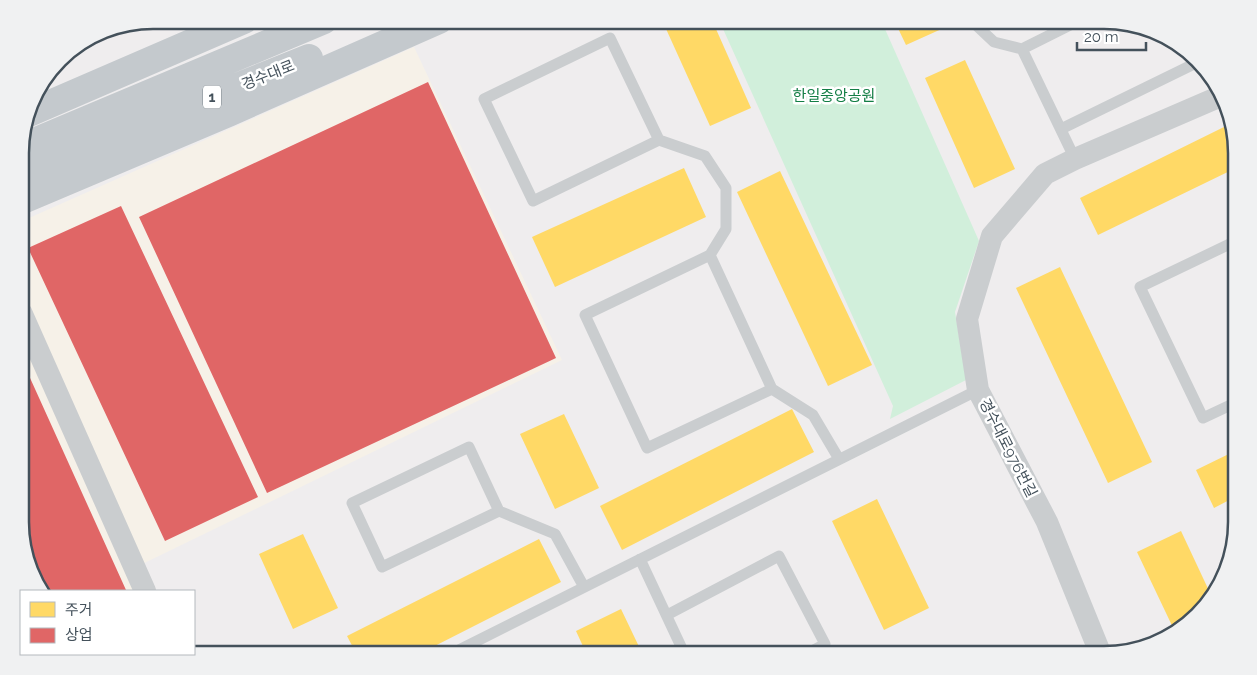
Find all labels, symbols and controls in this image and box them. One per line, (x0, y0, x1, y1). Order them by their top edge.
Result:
scale bar (1077, 20, 1146, 52)
text: 20 m (1084, 28, 1119, 46)
street label: 경수대로 (239, 56, 297, 94)
road number: 1 (203, 85, 221, 108)
park label: 한일중앙공원 (793, 87, 875, 105)
street label: 경수대로976번길 (975, 396, 1041, 500)
legend (20, 590, 195, 655)
text: 주거 (65, 601, 93, 619)
text: 상업 (65, 626, 93, 644)

